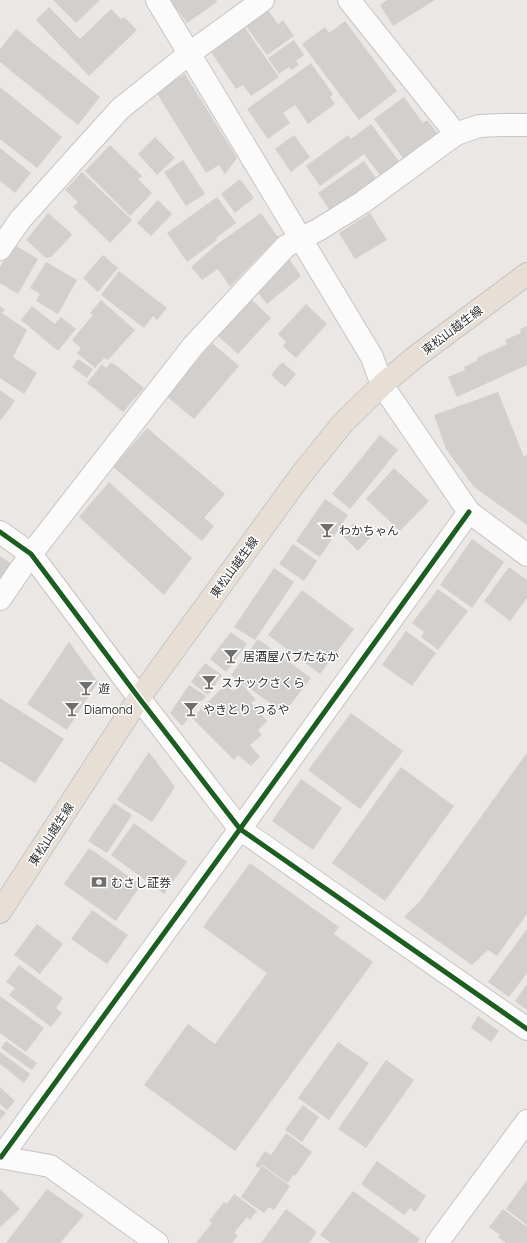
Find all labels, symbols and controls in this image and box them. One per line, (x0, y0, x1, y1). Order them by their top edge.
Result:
street label: 東松山越生線 (418, 302, 486, 358)
bar icon: わかちゃん (318, 521, 336, 539)
place label: わかちゃん (339, 522, 399, 539)
street label: 東松山越生線 (206, 533, 262, 601)
bar icon: 居酒屋パブたなか (222, 647, 240, 665)
place label: 居酒屋パブたなか (243, 648, 339, 665)
bar icon: スナックさくら (200, 673, 218, 691)
place label: スナックさくら (221, 674, 305, 691)
bar icon: 遊 (77, 679, 95, 697)
place label: 遊 (98, 680, 110, 697)
bar icon: Diamond (63, 700, 81, 718)
bar icon: やきとり つるや (182, 700, 200, 718)
place label: Diamond (84, 701, 133, 718)
place label: やきとり つるや (203, 701, 289, 718)
street label: 東松山越生線 (24, 799, 78, 869)
bank icon: むさし証券 (90, 873, 108, 891)
place label: むさし証券 (111, 874, 171, 891)

